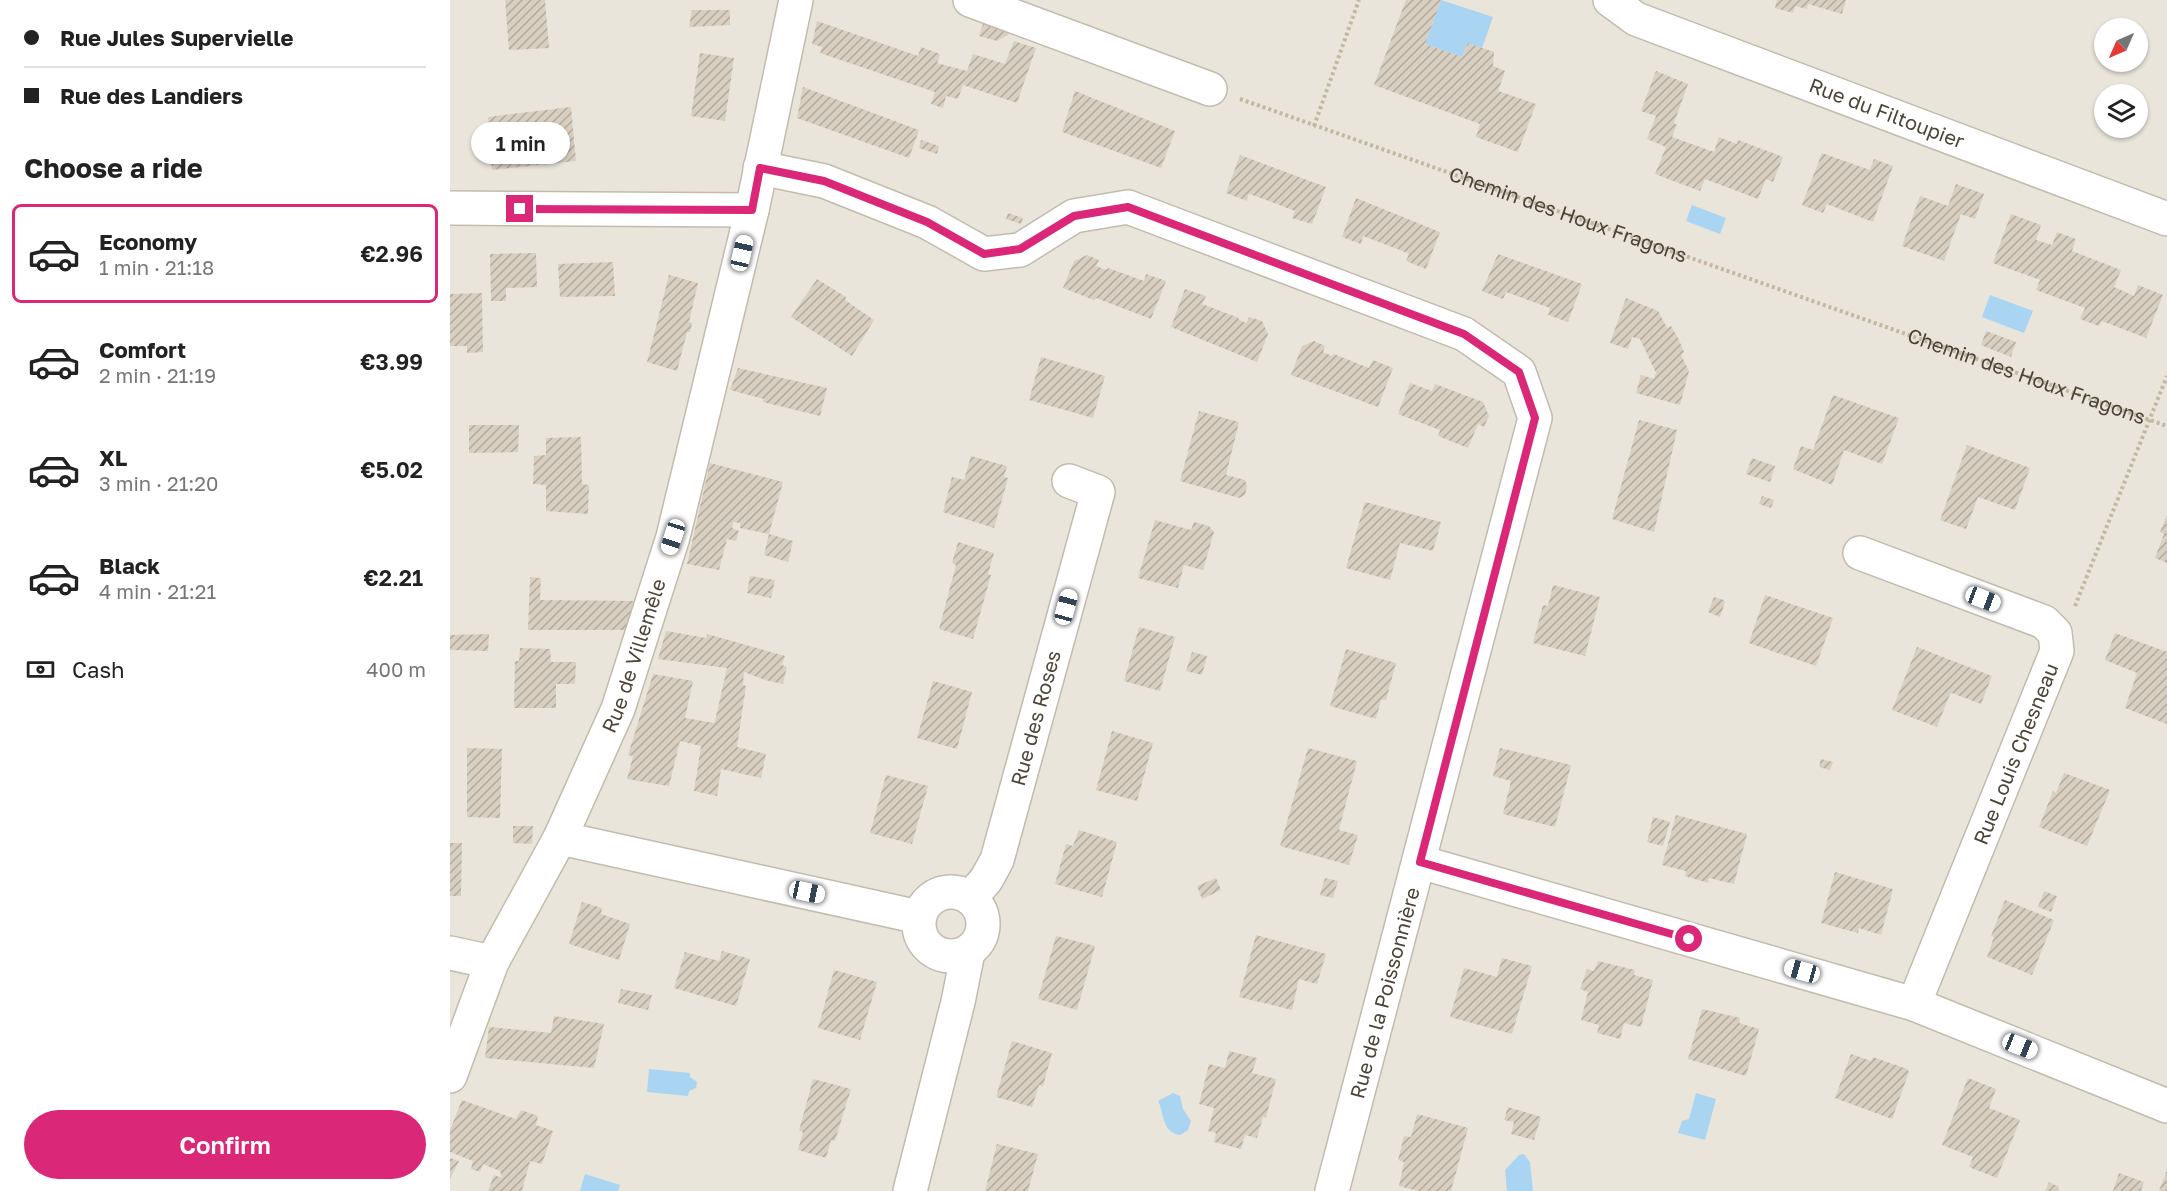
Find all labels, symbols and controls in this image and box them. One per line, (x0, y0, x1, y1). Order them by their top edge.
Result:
north arrow (2094, 18, 2148, 72)
map controls (2094, 18, 2148, 138)
text: Rue Jules Supervielle (60, 24, 294, 51)
street label: Rue du Filtoupier (1806, 72, 1968, 153)
text: Rue des Landiers (60, 82, 243, 109)
button: layers (2094, 84, 2148, 138)
callout: 1 min (470, 122, 569, 164)
text: 1 min (495, 131, 546, 155)
text: Choose a ride (24, 152, 203, 184)
street label: Chemin des Houx Fragons (1446, 161, 1691, 267)
route end (506, 195, 533, 222)
icon: car (27, 227, 81, 281)
text: Economy (99, 228, 197, 255)
car (729, 233, 755, 273)
text: €2.96 (360, 240, 423, 267)
text: 1 min · 21:18 (99, 255, 214, 279)
street label: Chemin des Houx Fragons (1905, 322, 2149, 429)
icon: car (27, 335, 81, 389)
text: Comfort (99, 336, 186, 363)
text: €3.99 (360, 348, 423, 375)
text: 2 min · 21:19 (99, 363, 216, 387)
icon: car (27, 443, 81, 497)
text: XL (99, 444, 127, 471)
text: €5.02 (361, 456, 423, 483)
text: 3 min · 21:20 (99, 471, 218, 495)
car (659, 517, 687, 557)
icon: car (27, 551, 81, 605)
text: Black (99, 552, 160, 579)
text: €2.21 (364, 564, 423, 591)
street label: Rue de Villemêle (596, 575, 670, 736)
text: 4 min · 21:21 (99, 579, 216, 603)
car (1963, 584, 2003, 614)
car (1053, 587, 1079, 627)
street label: Rue des Roses (1005, 647, 1065, 788)
icon: cash (24, 653, 57, 686)
text: Cash (72, 656, 125, 683)
text: 400 m (366, 657, 426, 681)
street label: Rue Louis Chesneau (1968, 659, 2062, 848)
car (788, 879, 826, 905)
street label: Rue de la Poissonnière (1344, 884, 1424, 1101)
route start (1675, 925, 1702, 952)
car (1782, 957, 1822, 985)
car (2000, 1031, 2040, 1061)
button: Confirm (24, 1110, 426, 1179)

